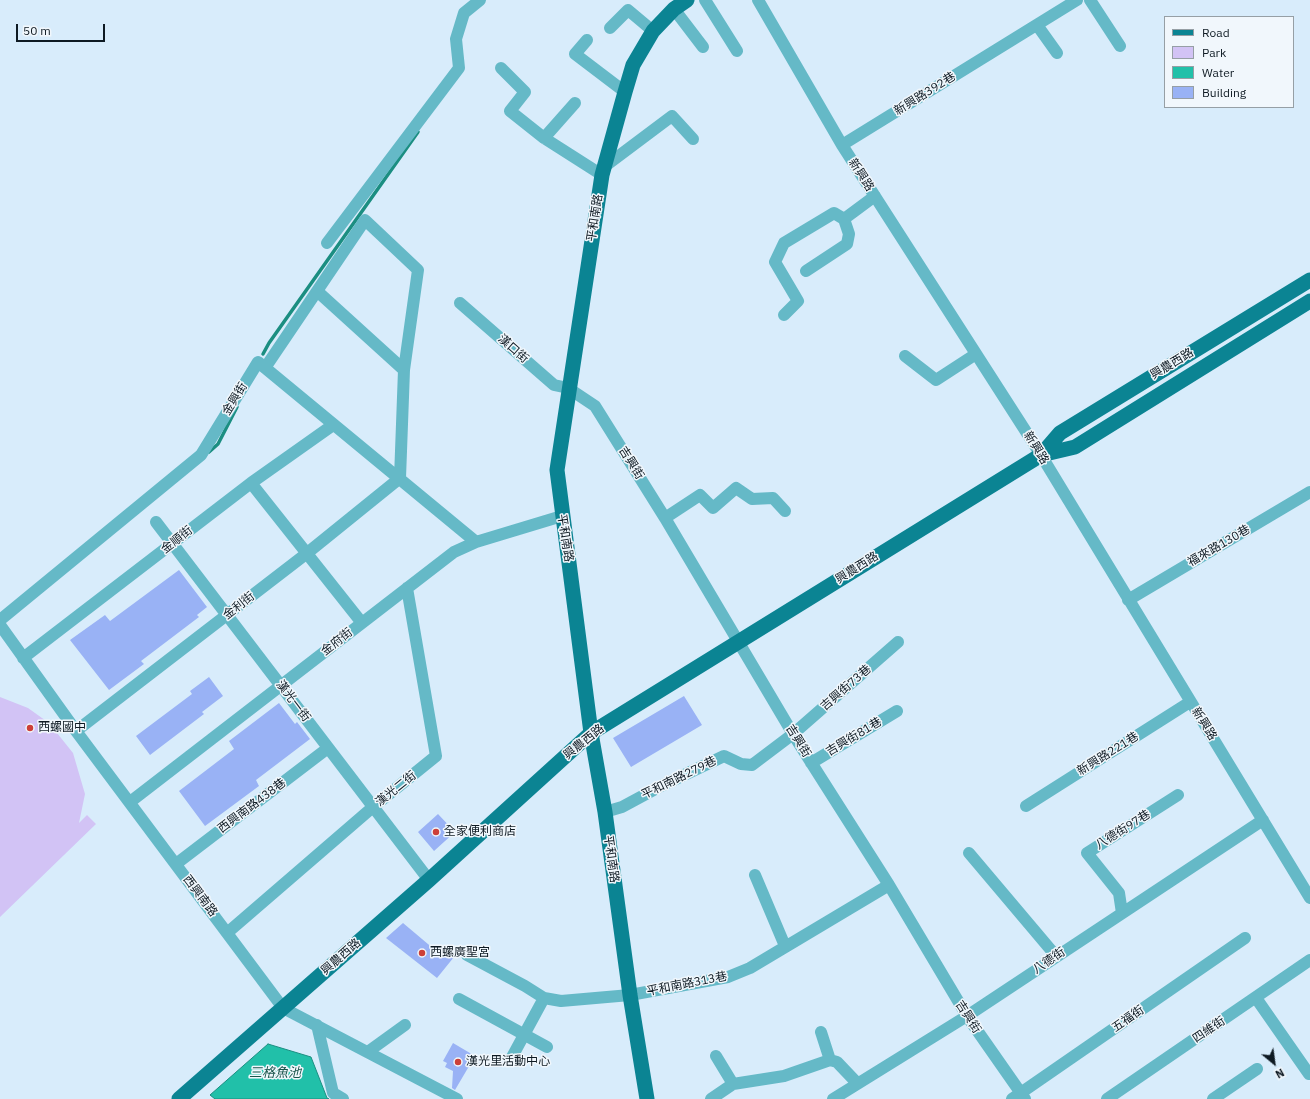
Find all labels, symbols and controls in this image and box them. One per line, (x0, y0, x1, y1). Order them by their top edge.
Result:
scale bar (18, 16, 107, 42)
legend (1164, 16, 1294, 108)
text: 50 m (23, 23, 51, 38)
text: Road (1202, 25, 1230, 40)
text: Park (1202, 45, 1226, 60)
text: Water (1202, 65, 1234, 80)
street label: 新興路392巷 (892, 69, 958, 119)
text: Building (1202, 85, 1246, 100)
street label: 新興路 (845, 156, 877, 194)
street label: 平和南路 (584, 193, 606, 243)
street label: 漢口街 (495, 332, 531, 366)
street label: 興農西路 (1148, 345, 1196, 383)
street label: 金興街 (219, 380, 251, 418)
street label: 新興路 (1020, 429, 1052, 467)
street label: 吉興街 (615, 444, 647, 482)
street label: 平和南路 (554, 513, 576, 563)
street label: 福來路130巷 (1185, 522, 1253, 570)
street label: 金順街 (158, 523, 196, 557)
street label: 興農西路 (833, 549, 881, 587)
street label: 金利街 (220, 589, 258, 623)
street label: 金府街 (318, 625, 356, 659)
street label: 吉興街73巷 (818, 662, 874, 714)
street label: 漢光一街 (273, 677, 313, 725)
street label: 新興路 (1188, 705, 1220, 743)
street label: 吉興街81巷 (824, 715, 884, 759)
place label: 西螺國中 (38, 721, 86, 735)
street label: 興農西路 (561, 721, 607, 763)
street label: 吉興街 (782, 722, 814, 760)
marker: 西螺國中 (25, 723, 35, 733)
street label: 新興路221巷 (1075, 729, 1141, 779)
street label: 平和南路279巷 (639, 754, 719, 802)
street label: 漢光二街 (373, 768, 419, 810)
street label: 西興南路438巷 (215, 776, 289, 836)
street label: 八德街97巷 (1093, 807, 1153, 853)
place label: 全家便利商店 (444, 825, 516, 839)
marker: 全家便利商店 (431, 827, 441, 837)
street label: 平和南路 (601, 834, 621, 884)
street label: 西興南路 (180, 872, 220, 920)
street label: 興農西路 (318, 936, 364, 978)
street label: 八德街 (1030, 945, 1068, 977)
place label: 西螺廣聖宮 (430, 946, 490, 960)
marker: 西螺廣聖宮 (417, 948, 427, 958)
street label: 平和南路313巷 (646, 969, 728, 999)
street label: 吉興街 (952, 998, 984, 1036)
street label: 五福街 (1109, 1003, 1147, 1035)
street label: 四維街 (1190, 1014, 1228, 1046)
north arrow (1254, 1043, 1294, 1083)
place label: 漢光里活動中心 (466, 1055, 550, 1069)
marker: 漢光里活動中心 (453, 1057, 463, 1067)
water label: 三格魚池 (249, 1065, 301, 1081)
text: N (1273, 1065, 1287, 1082)

